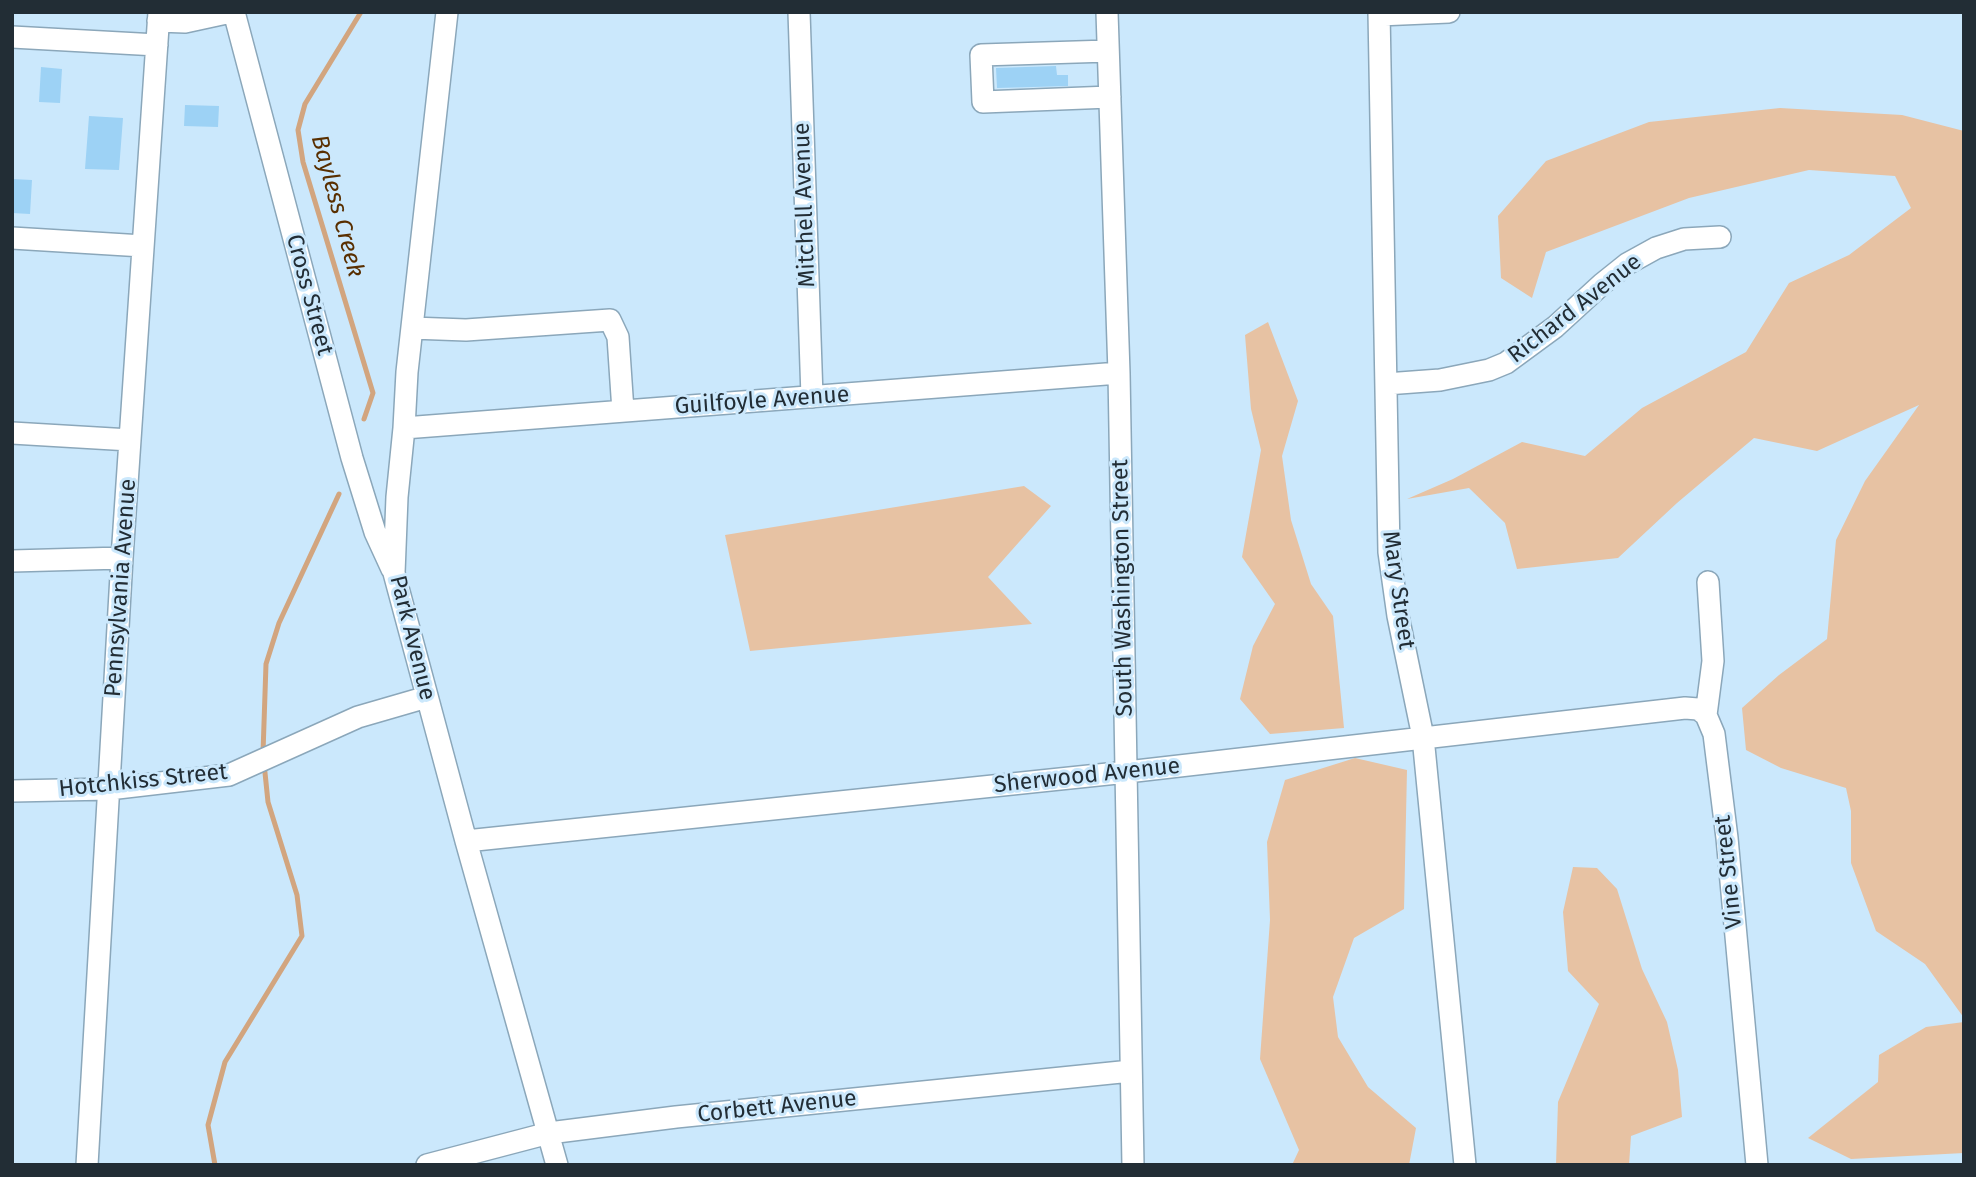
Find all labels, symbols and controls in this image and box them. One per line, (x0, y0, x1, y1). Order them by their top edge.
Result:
street label: Mitchell Avenue (788, 122, 822, 288)
water label: Bayless Creek (304, 132, 370, 280)
street label: Cross Street (280, 232, 338, 358)
street label: Richard Avenue (1503, 248, 1647, 370)
street label: Guilfoyle Avenue (674, 381, 850, 421)
street label: South Washington Street (1107, 459, 1139, 717)
street label: Pennsylvania Avenue (100, 478, 142, 698)
street label: Mary Street (1376, 529, 1420, 651)
street label: Park Avenue (383, 573, 441, 703)
street label: Sherwood Avenue (993, 753, 1181, 799)
street label: Hotchkiss Street (57, 758, 229, 804)
street label: Vine Street (1709, 814, 1749, 930)
street label: Corbett Avenue (696, 1085, 858, 1129)

